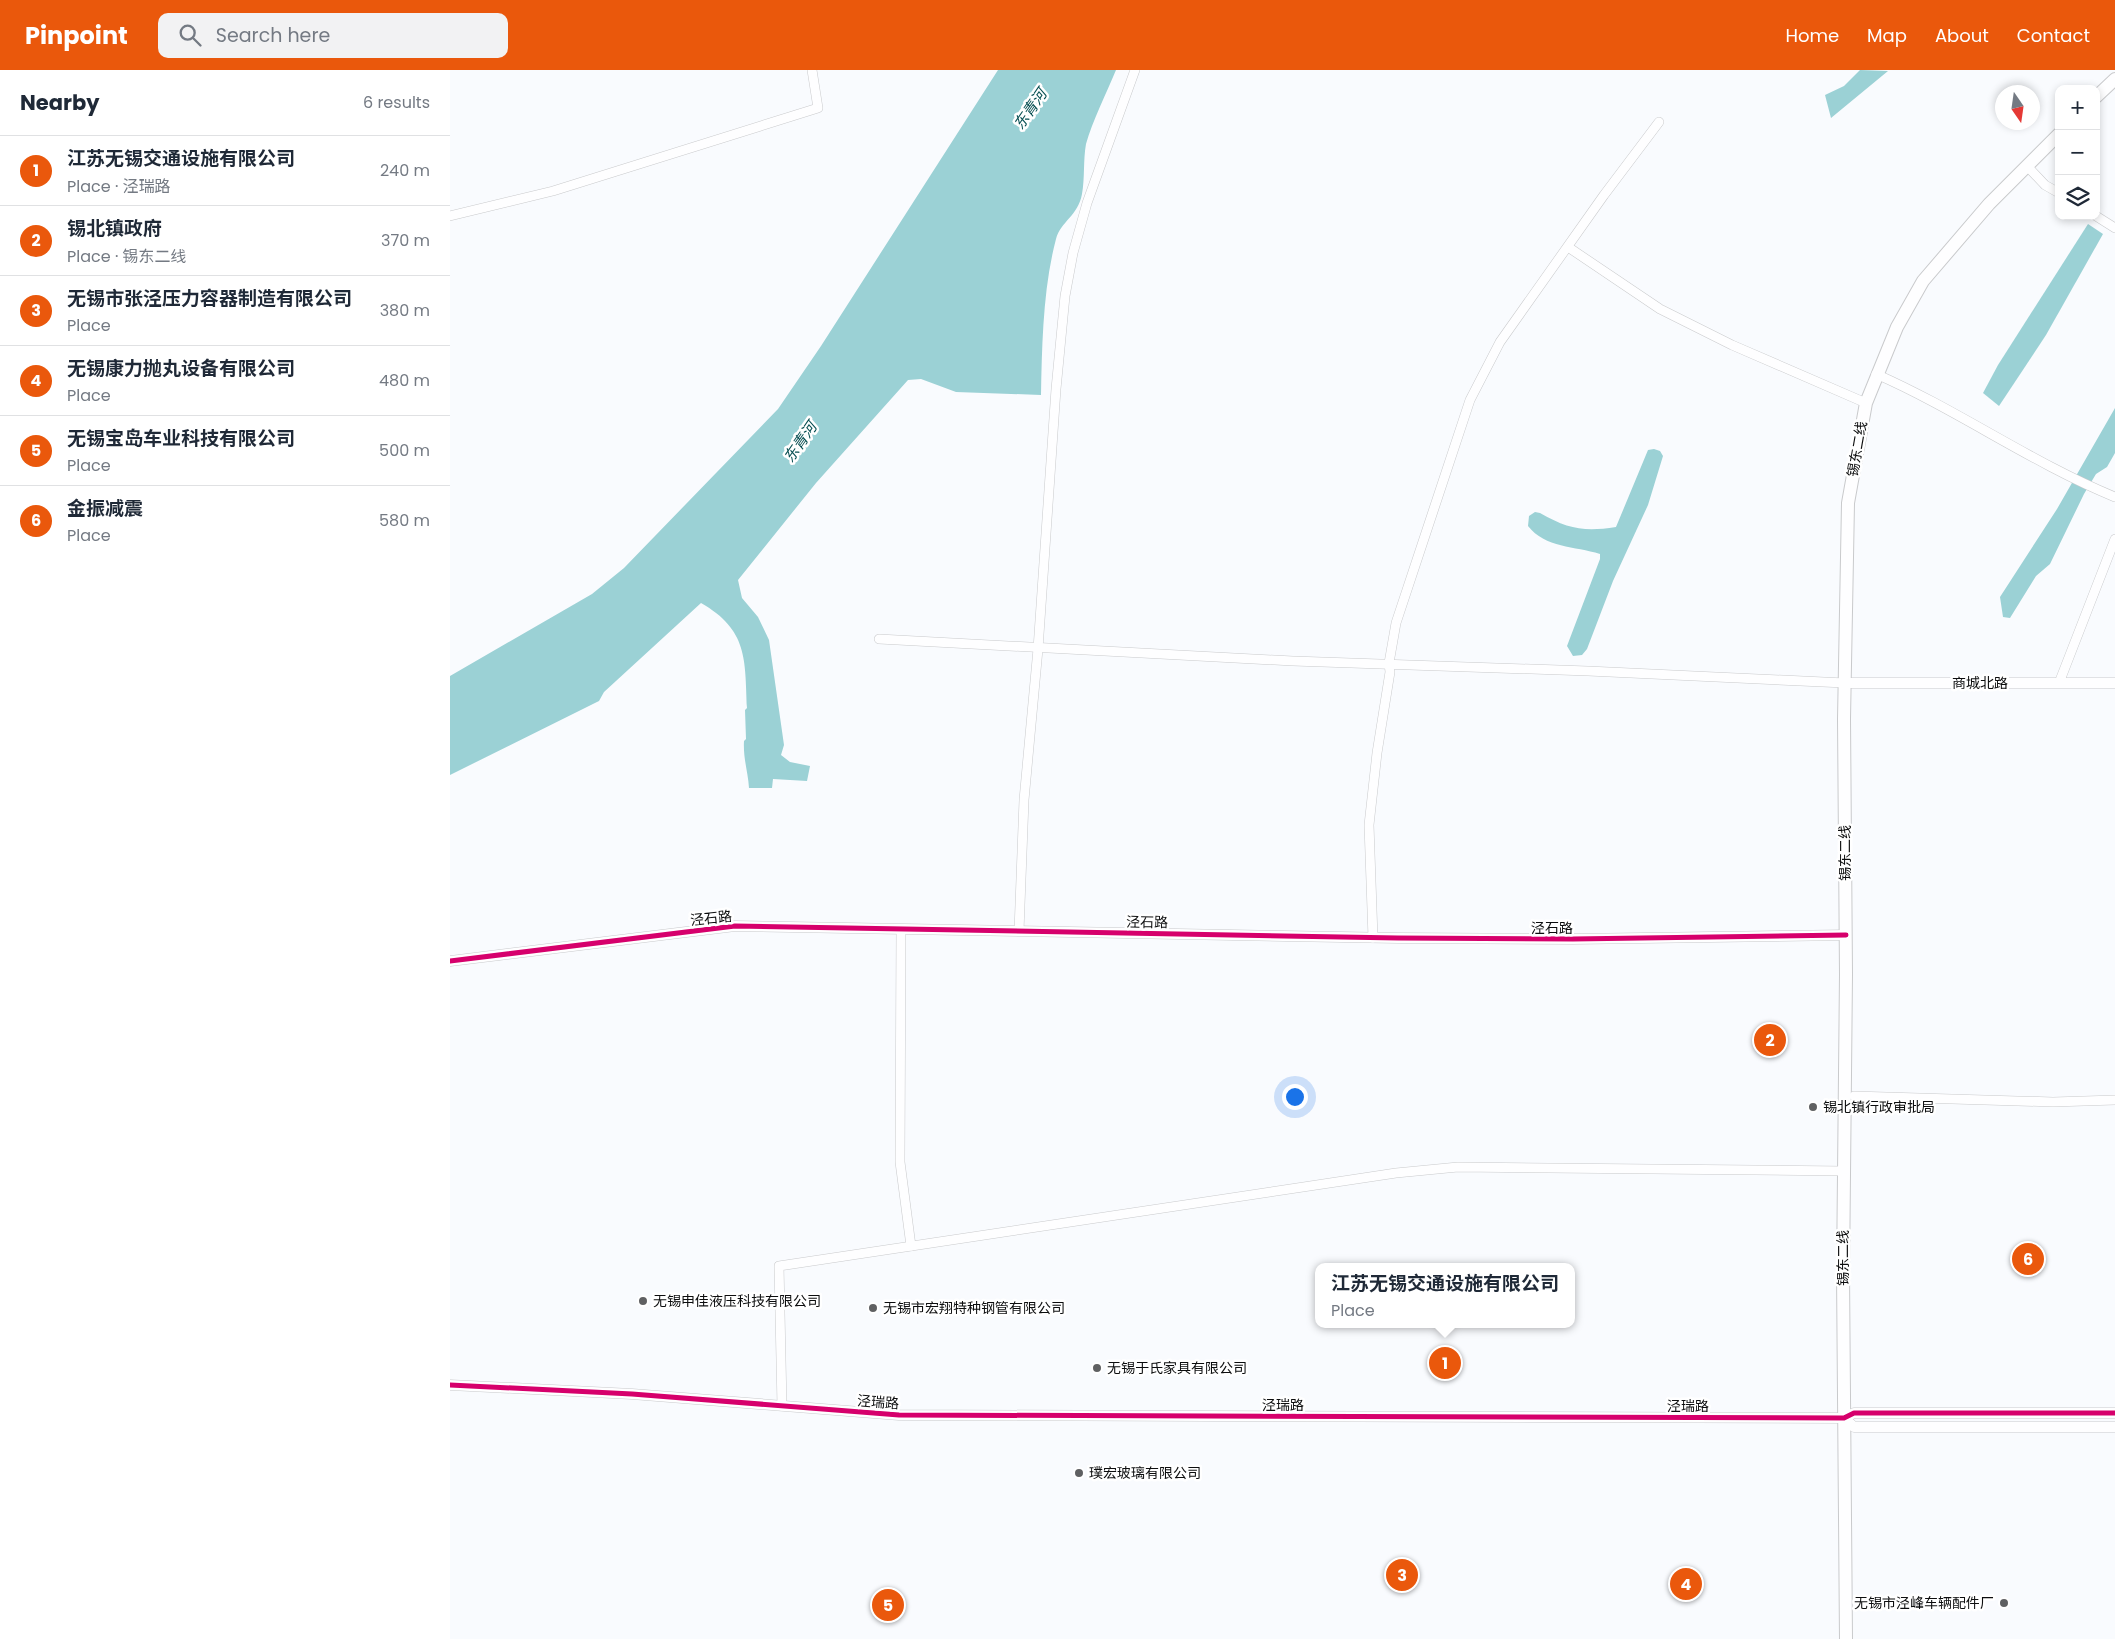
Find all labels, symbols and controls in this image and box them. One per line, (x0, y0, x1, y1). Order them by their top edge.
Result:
search box (158, 13, 508, 58)
text: Pinpoint (25, 19, 128, 52)
icon: search (176, 21, 204, 49)
text: Search here (216, 22, 330, 49)
text: Home (1785, 23, 1839, 48)
text: Map (1867, 23, 1907, 48)
text: About (1935, 23, 1989, 48)
text: Contact (2017, 23, 2090, 48)
water label: 东青河 (1008, 82, 1053, 133)
north arrow (1995, 85, 2040, 130)
map controls (2055, 85, 2100, 220)
button: + (2055, 85, 2100, 130)
text: Nearby (20, 88, 100, 117)
text: 6 results (363, 91, 430, 114)
button: − (2055, 130, 2100, 175)
text: 江苏无锡交通设施有限公司 (67, 145, 295, 172)
text: 1 (33, 159, 39, 182)
text: 240 m (380, 159, 430, 182)
text: Place · 泾瑞路 (67, 175, 171, 198)
button: layers (2055, 175, 2100, 220)
text: 锡北镇政府 (67, 215, 162, 242)
text: 2 (31, 229, 41, 252)
text: 370 m (381, 229, 430, 252)
text: Place · 锡东二线 (67, 245, 187, 268)
text: 无锡市张泾压力容器制造有限公司 (67, 285, 352, 312)
text: 3 (31, 299, 41, 322)
text: 380 m (380, 299, 430, 322)
text: Place (67, 314, 111, 337)
text: 无锡康力抛丸设备有限公司 (67, 355, 295, 382)
text: 4 (31, 369, 41, 392)
text: 480 m (379, 369, 430, 392)
text: Place (67, 384, 111, 407)
water label: 东青河 (778, 415, 823, 466)
street label: 锡东二线 (1842, 420, 1872, 478)
text: 无锡宝岛车业科技有限公司 (67, 425, 295, 452)
text: 5 (31, 439, 41, 462)
text: 500 m (379, 439, 430, 462)
text: Place (67, 454, 111, 477)
text: 金振减震 (67, 495, 143, 522)
text: 6 (31, 509, 41, 532)
text: 580 m (379, 509, 430, 532)
text: Place (67, 524, 111, 547)
street label: 商城北路 (1952, 673, 2008, 693)
street label: 锡东二线 (1835, 825, 1855, 881)
street label: 泾石路 (689, 906, 733, 930)
street label: 泾石路 (1126, 912, 1168, 932)
street label: 泾石路 (1531, 918, 1573, 938)
pin: 2 (1754, 1021, 1786, 1059)
your location (1282, 1084, 1308, 1110)
place label: 锡北镇行政审批局 (1823, 1097, 1935, 1117)
marker: 锡北镇行政审批局 (1807, 1101, 1819, 1113)
street label: 锡东二线 (1833, 1230, 1853, 1286)
pin: 6 (2012, 1240, 2044, 1278)
popup (1315, 1263, 1575, 1328)
text: 江苏无锡交通设施有限公司 (1331, 1270, 1559, 1297)
place label: 无锡申佳液压科技有限公司 (653, 1291, 821, 1311)
marker: 无锡申佳液压科技有限公司 (637, 1295, 649, 1307)
place label: 无锡市宏翔特种钢管有限公司 (883, 1298, 1065, 1318)
text: Place (1331, 1299, 1375, 1322)
marker: 无锡市宏翔特种钢管有限公司 (867, 1302, 879, 1314)
pin: 1 (1429, 1344, 1461, 1382)
place label: 无锡于氏家具有限公司 (1107, 1358, 1247, 1378)
marker: 无锡于氏家具有限公司 (1091, 1362, 1103, 1374)
street label: 泾瑞路 (856, 1391, 900, 1413)
street label: 泾瑞路 (1262, 1395, 1304, 1415)
street label: 泾瑞路 (1667, 1396, 1709, 1416)
place label: 璞宏玻璃有限公司 (1089, 1463, 1201, 1483)
marker: 璞宏玻璃有限公司 (1073, 1467, 1085, 1479)
pin: 3 (1386, 1556, 1418, 1594)
pin: 4 (1670, 1565, 1702, 1603)
pin: 5 (872, 1586, 904, 1624)
place label: 无锡市泾峰车辆配件厂 (1854, 1593, 1994, 1613)
marker: 无锡市泾峰车辆配件厂 (1998, 1597, 2010, 1609)

